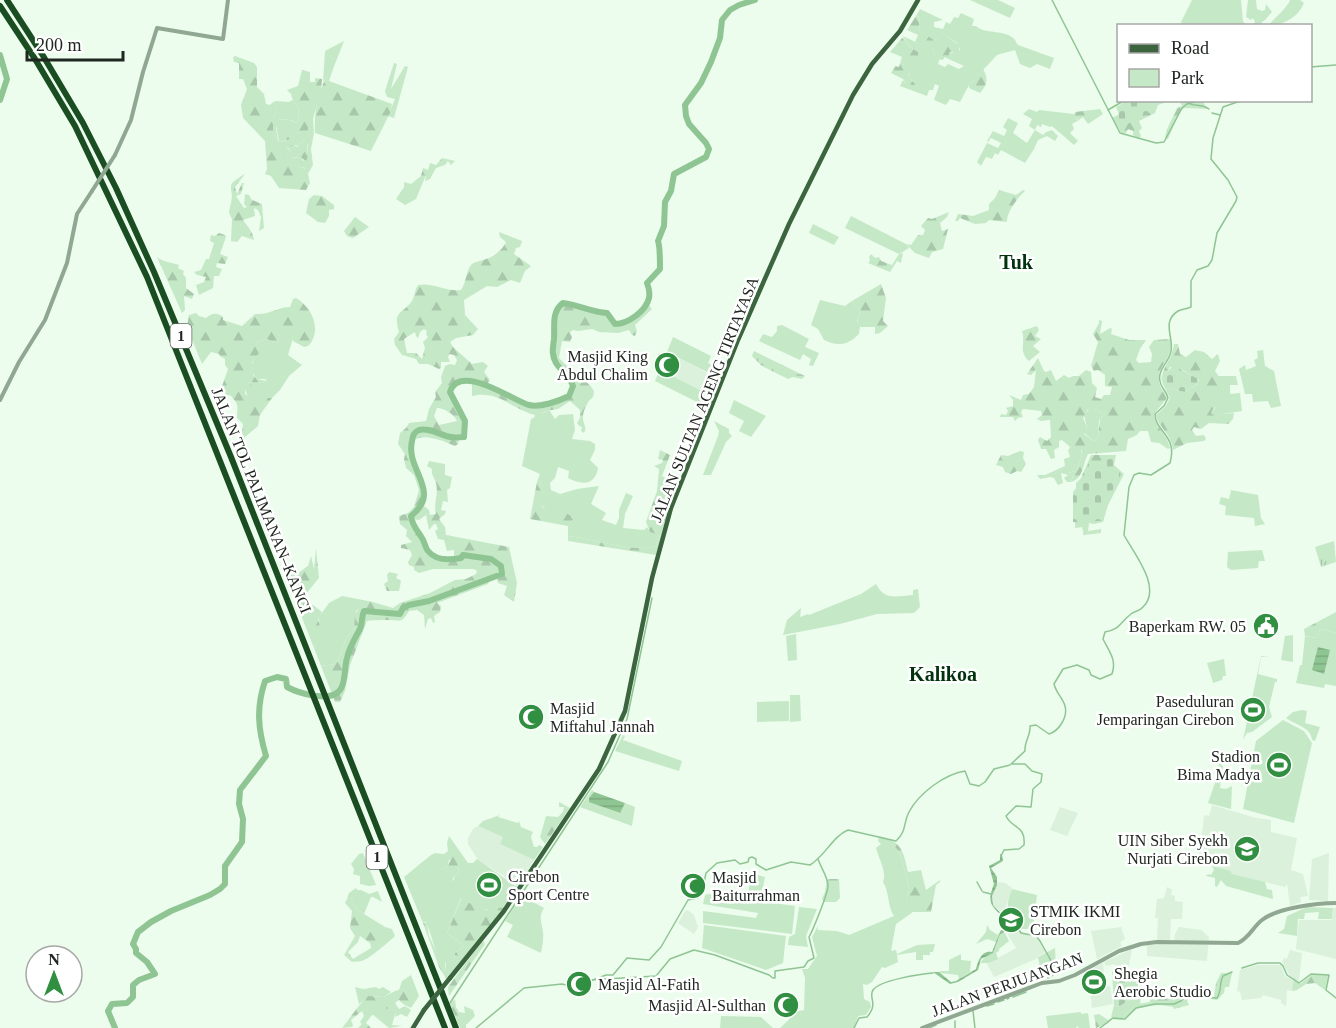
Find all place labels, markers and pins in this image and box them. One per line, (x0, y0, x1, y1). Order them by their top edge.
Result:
place label: Masjid King Abdul Chalim (557, 348, 649, 383)
mosque icon: Masjid King Abdul Chalim (652, 350, 682, 380)
public building icon: Baperkam RW. 05 (1251, 611, 1281, 641)
place label: Baperkam RW. 05 (1129, 618, 1246, 636)
place label: Paseduluran Jemparingan Cirebon (1097, 693, 1234, 729)
sports icon: Paseduluran Jemparingan Cirebon (1238, 695, 1268, 725)
place label: Masjid Miftahul Jannah (550, 700, 654, 735)
mosque icon: Masjid Miftahul Jannah (516, 702, 546, 732)
place label: Stadion Bima Madya (1177, 748, 1260, 784)
sports icon: Stadion Bima Madya (1264, 750, 1294, 780)
place label: UIN Siber Syekh Nurjati Cirebon (1118, 832, 1228, 868)
school or university icon: UIN Siber Syekh Nurjati Cirebon (1232, 834, 1262, 864)
place label: Cirebon Sport Centre (508, 868, 589, 904)
place label: Masjid Baiturrahman (712, 869, 800, 904)
sports icon: Cirebon Sport Centre (474, 870, 504, 900)
mosque icon: Masjid Baiturrahman (678, 871, 708, 901)
place label: STMIK IKMI Cirebon (1030, 903, 1120, 938)
school or university icon: STMIK IKMI Cirebon (996, 905, 1026, 935)
place label: Shegia Aerobic Studio (1114, 965, 1211, 1000)
sports icon: Shegia Aerobic Studio (1079, 967, 1109, 997)
mosque icon: Masjid Al-Fatih (564, 969, 594, 999)
place label: Masjid Al-Fatih (598, 976, 700, 994)
mosque icon: Masjid Al-Sulthan (771, 990, 801, 1020)
place label: Masjid Al-Sulthan (648, 997, 766, 1015)

